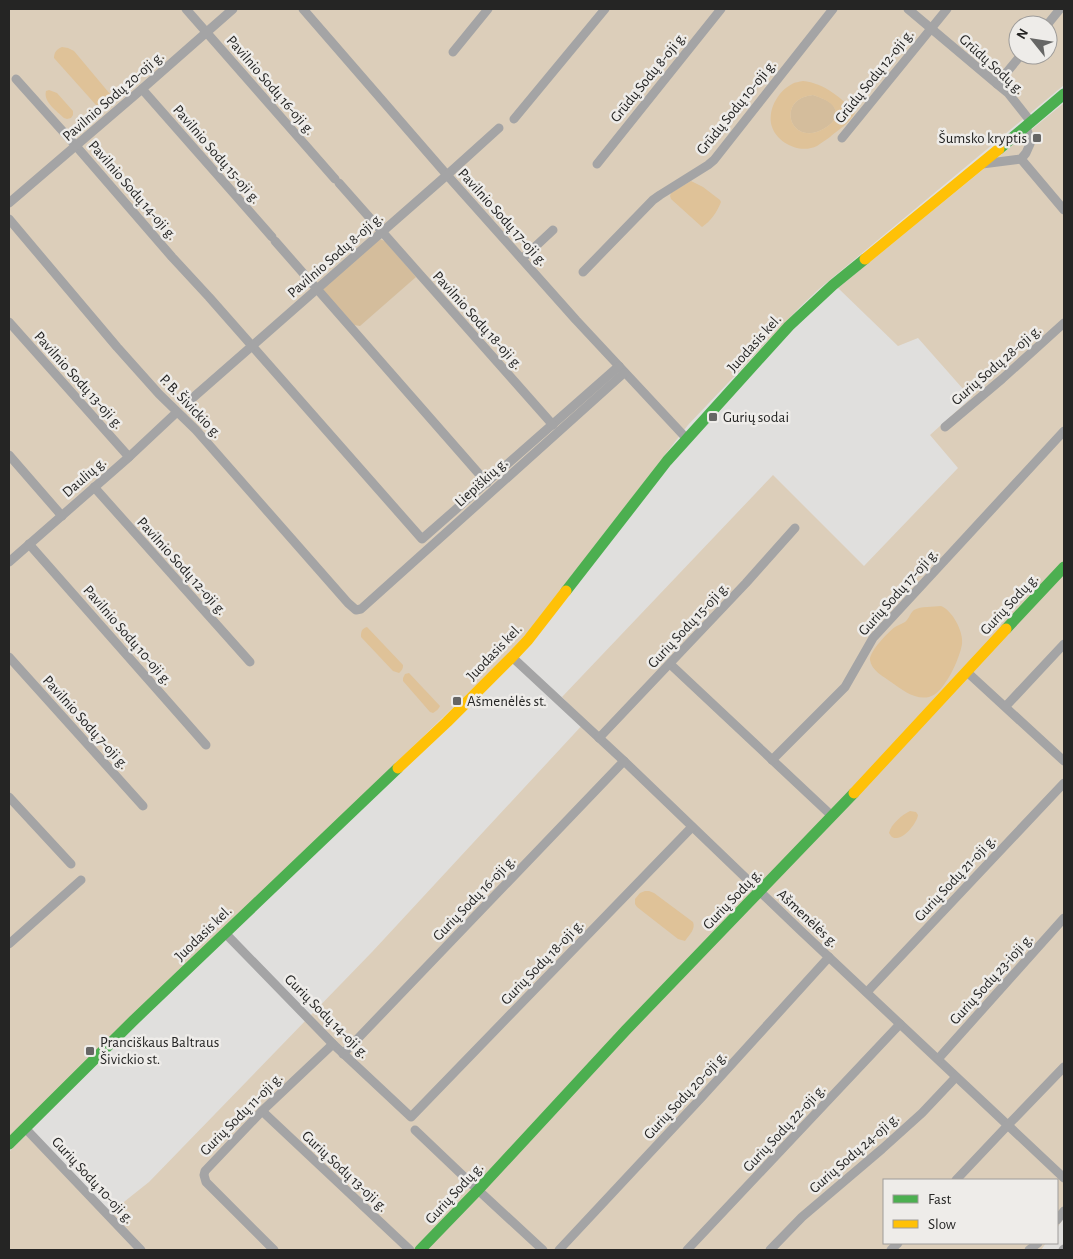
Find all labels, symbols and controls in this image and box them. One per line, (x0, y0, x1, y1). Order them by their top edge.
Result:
north arrow (1008, 15, 1058, 65)
text: N (1014, 26, 1031, 42)
street label: Grūdų Sodų 12-oji g. (832, 27, 917, 126)
street label: Grūdų Sodų 8-oji g. (608, 29, 689, 125)
street label: Grūdų Sodų g. (956, 31, 1027, 97)
street label: Pavilnio Sodų 16-oji g. (224, 33, 318, 138)
street label: Pavilnio Sodų 20-oji g. (60, 49, 167, 144)
street label: Grūdų Sodų 10-oji g. (694, 57, 779, 157)
street label: Pavilnio Sodų 15-oji g. (170, 102, 263, 207)
place label: Šumsko kryptis (939, 130, 1027, 146)
marker: Šumsko kryptis (1031, 132, 1043, 144)
street label: Pavilnio Sodų 14-oji g. (86, 138, 180, 243)
street label: Pavilnio Sodų 17-oji g. (455, 166, 550, 269)
street label: Pavilnio Sodų 8-oji g. (285, 210, 386, 301)
street label: Pavilnio Sodų 18-oji g. (430, 268, 525, 372)
street label: Juodasis kel. (725, 312, 784, 375)
street label: Gurių Sodų 28-oji g. (949, 322, 1044, 408)
street label: Pavilnio Sodų 13-oji g. (31, 329, 126, 432)
street label: P. B. Šivickio g. (157, 371, 225, 441)
place label: Gurių sodai (723, 410, 789, 425)
marker: Gurių sodai (707, 411, 719, 423)
street label: Daulių g. (60, 455, 109, 500)
street label: Liepiškių g. (452, 455, 510, 510)
street label: Pavilnio Sodų 12-oji g. (134, 515, 229, 618)
street label: Gurių Sodų 17-oji g. (856, 546, 941, 639)
street label: Gurių Sodų g. (977, 571, 1041, 638)
street label: Gurių Sodų 15-oji g. (645, 580, 732, 671)
street label: Pavilnio Sodų 10-oji g. (80, 583, 175, 688)
street label: Juodasis kel. (464, 621, 525, 683)
street label: Pavilnio Sodų 7-oji g. (40, 673, 131, 772)
place label: Ašmenėlės st. (467, 694, 547, 709)
marker: Ašmenėlės st. (451, 695, 463, 707)
street label: Gurių Sodų 21-oji g. (912, 832, 999, 924)
street label: Gurių Sodų 16-oji g. (430, 853, 519, 944)
street label: Gurių Sodų g. (700, 866, 765, 932)
street label: Ašmenėlės g. (774, 887, 841, 950)
street label: Juodasis kel. (172, 903, 234, 964)
street label: Gurių Sodų 18-oji g. (498, 917, 587, 1008)
street label: Gurių Sodų 23-ioji g. (947, 931, 1036, 1028)
street label: Gurių Sodų 14-oji g. (282, 971, 372, 1061)
place label: Pranciškaus Baltraus Šivickio st. (100, 1035, 219, 1067)
marker: Pranciškaus Baltraus Šivickio st. (84, 1045, 96, 1057)
street label: Gurių Sodų 20-oji g. (641, 1048, 730, 1142)
street label: Gurių Sodų 11-oji g. (197, 1070, 286, 1159)
street label: Gurių Sodų 22-oji g. (740, 1082, 828, 1175)
street label: Gurių Sodų 24-oji g. (807, 1110, 902, 1196)
street label: Gurių Sodų 13-oji g. (299, 1128, 390, 1215)
street label: Gurių Sodų 10-oji g. (49, 1134, 137, 1227)
street label: Gurių Sodų g. (422, 1160, 486, 1227)
legend (883, 1179, 1058, 1244)
text: Fast (928, 1192, 952, 1207)
text: Slow (928, 1217, 956, 1232)

